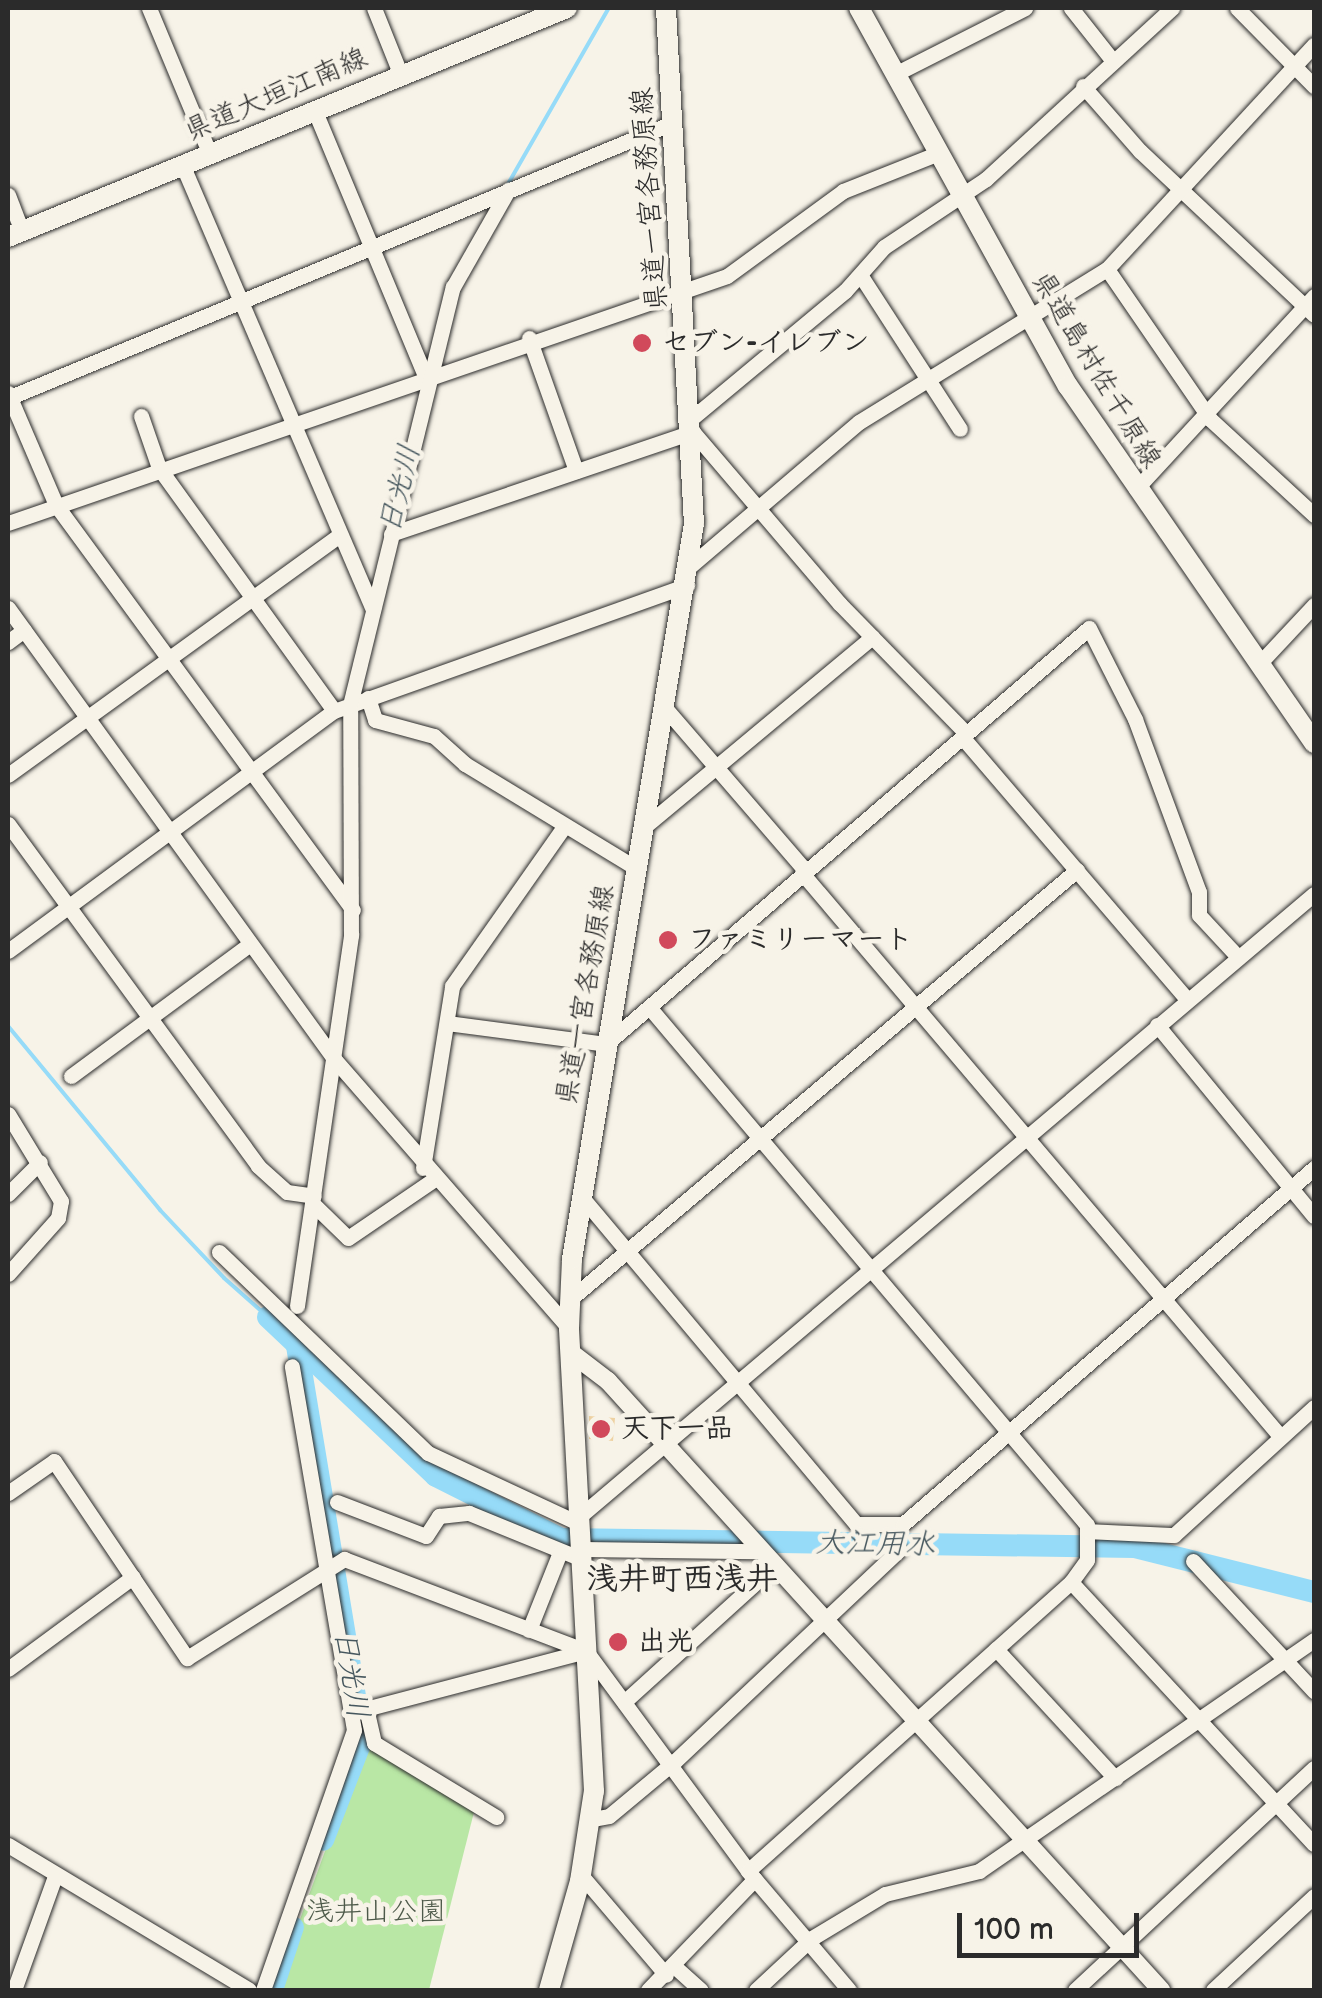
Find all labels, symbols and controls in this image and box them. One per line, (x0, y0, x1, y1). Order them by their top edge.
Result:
street label: 県道大垣江南線 (179, 41, 373, 149)
street label: 県道一宮各務原線 (625, 86, 675, 312)
street label: 県道島村佐千原線 (1024, 265, 1168, 475)
place label: セブン-イレブン (662, 326, 869, 360)
marker: セブン-イレブン (631, 332, 653, 354)
water label: 日光川 (372, 441, 428, 537)
street label: 県道一宮各務原線 (550, 882, 622, 1108)
place label: ファミリーマート (688, 923, 912, 957)
marker: ファミリーマート (657, 929, 679, 951)
place label: 天下一品 (621, 1412, 733, 1446)
marker: 天下一品 (590, 1418, 612, 1440)
water label: 大江用水 (815, 1525, 935, 1563)
district label: 浅井町西浅井 (586, 1561, 778, 1599)
place label: 出光 (638, 1625, 694, 1659)
water label: 日光川 (326, 1627, 376, 1721)
marker: 出光 (607, 1631, 629, 1653)
scale bar (962, 1893, 1144, 1955)
park label: 浅井山公園 (306, 1895, 446, 1929)
text: 100 m (974, 1912, 1054, 1948)

